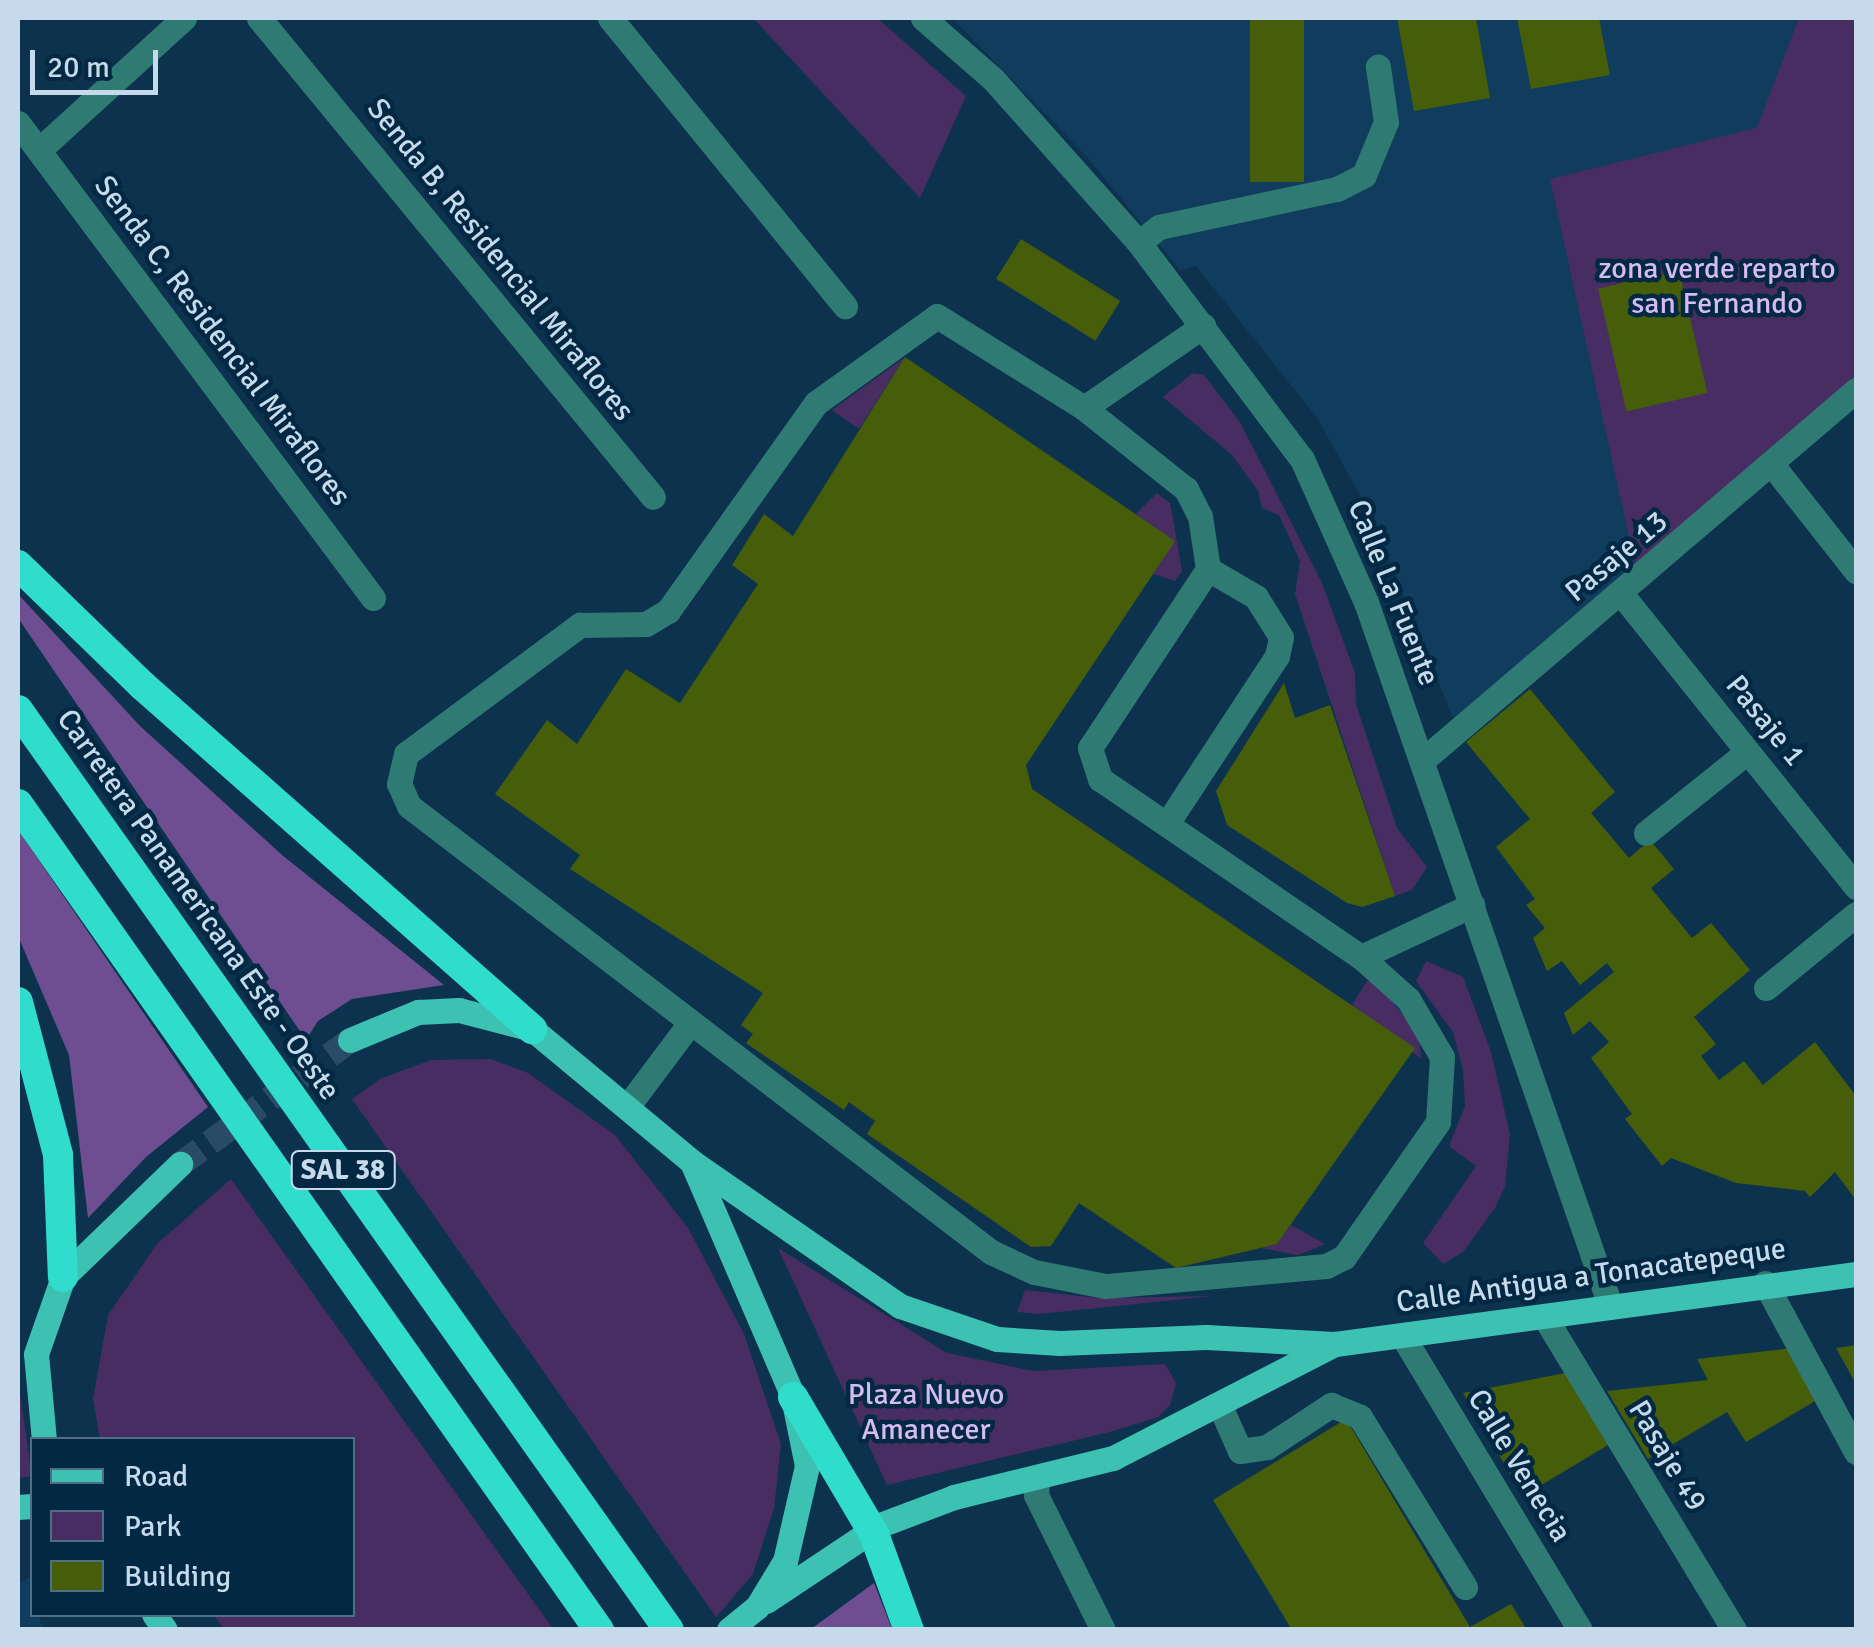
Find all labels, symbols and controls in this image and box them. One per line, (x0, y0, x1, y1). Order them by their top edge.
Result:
scale bar (35, 30, 162, 92)
text: 20 m (47, 49, 110, 86)
street label: Senda B, Residencial Miraflores (359, 92, 641, 428)
street label: Senda C, Residencial Miraflores (86, 169, 358, 513)
park label: zona verde reparto san Fernando (1598, 251, 1836, 322)
street label: Calle La Fuente (1339, 495, 1447, 691)
street label: Pasaje 13 (1559, 504, 1675, 610)
street label: Pasaje 1 (1718, 668, 1812, 774)
street label: Carretera Panamericana Este - Oeste (49, 703, 347, 1107)
road number: SAL 38 (290, 1147, 396, 1193)
street label: Calle Antigua a Tonacatepeque (1394, 1231, 1788, 1321)
park label: Plaza Nuevo Amanecer (848, 1377, 1004, 1448)
street label: Calle Venecia (1459, 1383, 1579, 1549)
street label: Pasaje 49 (1620, 1394, 1714, 1518)
legend (30, 1437, 355, 1617)
text: Road (124, 1458, 188, 1495)
text: Park (124, 1508, 182, 1545)
text: Building (124, 1558, 231, 1595)

